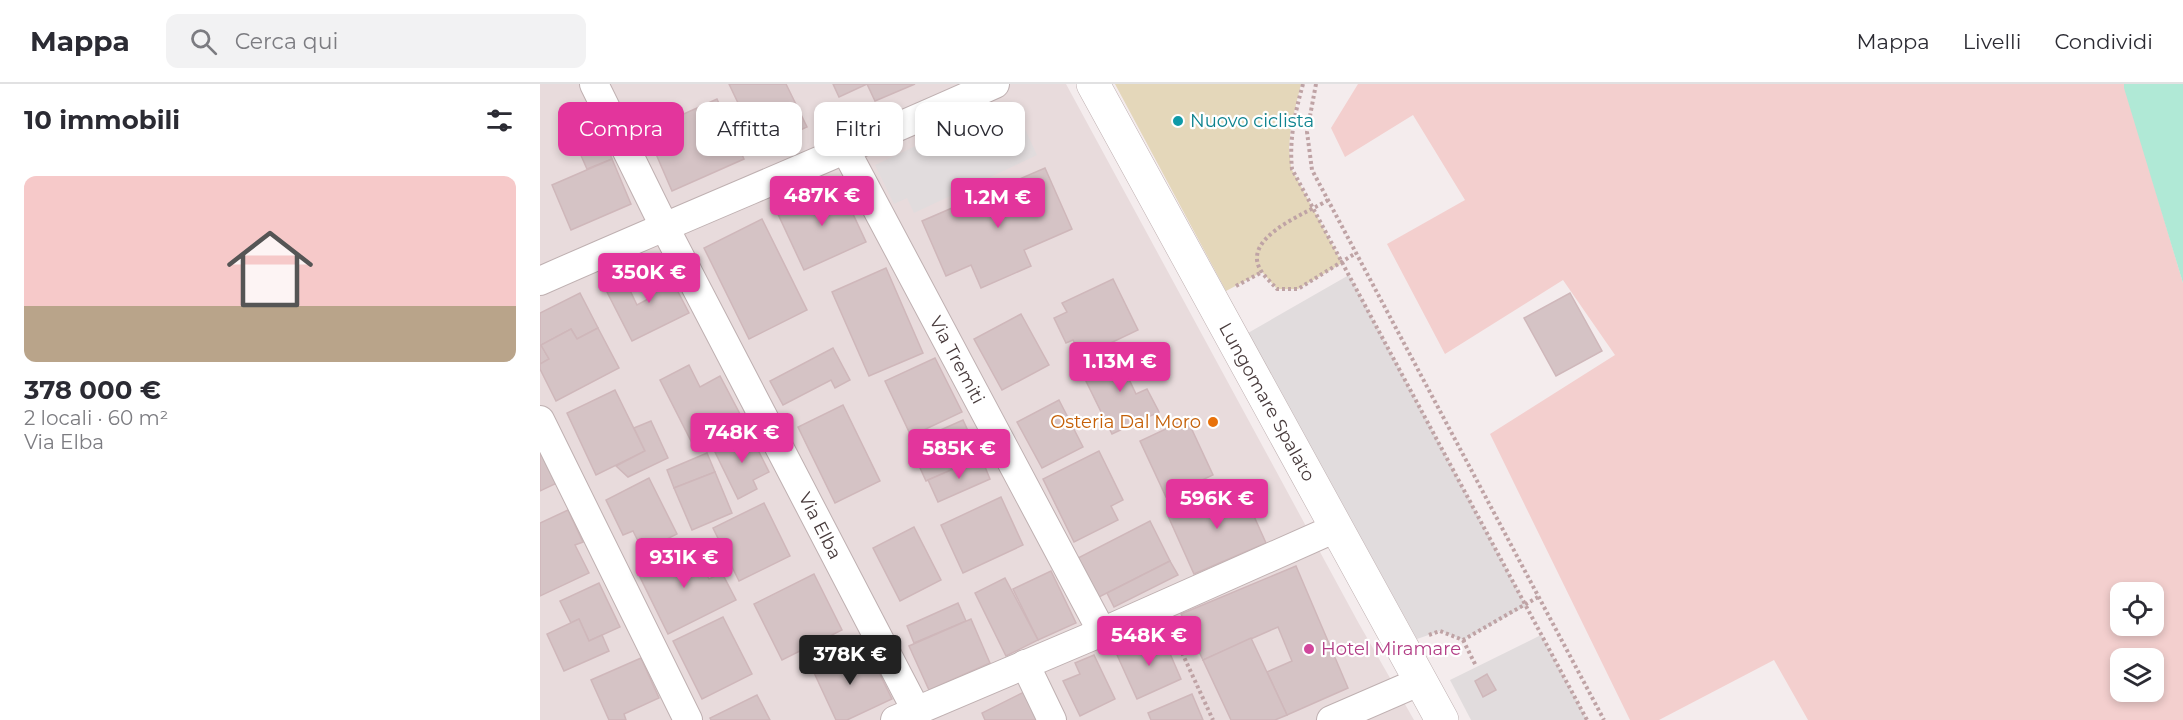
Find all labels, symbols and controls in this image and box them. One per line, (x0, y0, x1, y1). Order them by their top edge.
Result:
search box (166, 14, 586, 68)
text: Mappa (30, 24, 130, 58)
icon: search (187, 25, 220, 58)
text: Cerca qui (235, 28, 338, 55)
text: Mappa (1856, 29, 1930, 54)
text: Livelli (1963, 29, 2021, 54)
text: Condividi (2054, 29, 2153, 54)
chip: Compra (558, 102, 684, 156)
chip: Affitta (696, 102, 802, 156)
chip: Filtri (814, 102, 903, 156)
chip: Nuovo (915, 102, 1025, 156)
text: 10 immobili (24, 104, 180, 136)
icon: filters (483, 104, 516, 137)
place label: Nuovo ciclista (1190, 110, 1314, 132)
marker: Nuovo ciclista (1171, 114, 1185, 128)
pin: 487K € (773, 176, 871, 227)
pin: 1.2M € (949, 178, 1047, 229)
text: 487K € (784, 183, 860, 207)
text: 1.2M € (965, 185, 1031, 209)
icon: home (216, 215, 324, 323)
pin: 350K € (600, 253, 698, 304)
text: 350K € (612, 260, 686, 284)
street label: Via Tremiti (925, 312, 989, 408)
street label: Lungomare Spalato (1214, 319, 1320, 485)
pin: 1.13M € (1065, 342, 1175, 393)
text: 1.13M € (1083, 349, 1157, 373)
text: 378 000 € (24, 374, 161, 406)
text: 2 locali · 60 m² (24, 406, 168, 430)
place label: Osteria Dal Moro (1050, 411, 1201, 433)
pin: 748K € (693, 413, 791, 464)
marker: Osteria Dal Moro (1206, 415, 1220, 429)
text: 748K € (705, 420, 779, 444)
pin: 585K € (910, 429, 1008, 480)
text: Via Elba (24, 430, 104, 454)
text: 585K € (922, 436, 996, 460)
pin: 596K € (1168, 479, 1266, 530)
text: 596K € (1180, 486, 1254, 510)
street label: Via Elba (794, 489, 846, 563)
pin: 931K € (635, 538, 733, 589)
text: 931K € (650, 545, 718, 569)
map controls (2110, 582, 2164, 702)
button: locate (2110, 582, 2164, 636)
pin: 548K € (1100, 616, 1198, 667)
text: 548K € (1111, 623, 1187, 647)
pin: 378K € (801, 635, 899, 686)
place label: Hotel Miramare (1321, 638, 1461, 660)
text: 378K € (813, 642, 887, 666)
marker: Hotel Miramare (1302, 642, 1316, 656)
button: layers (2110, 648, 2164, 702)

